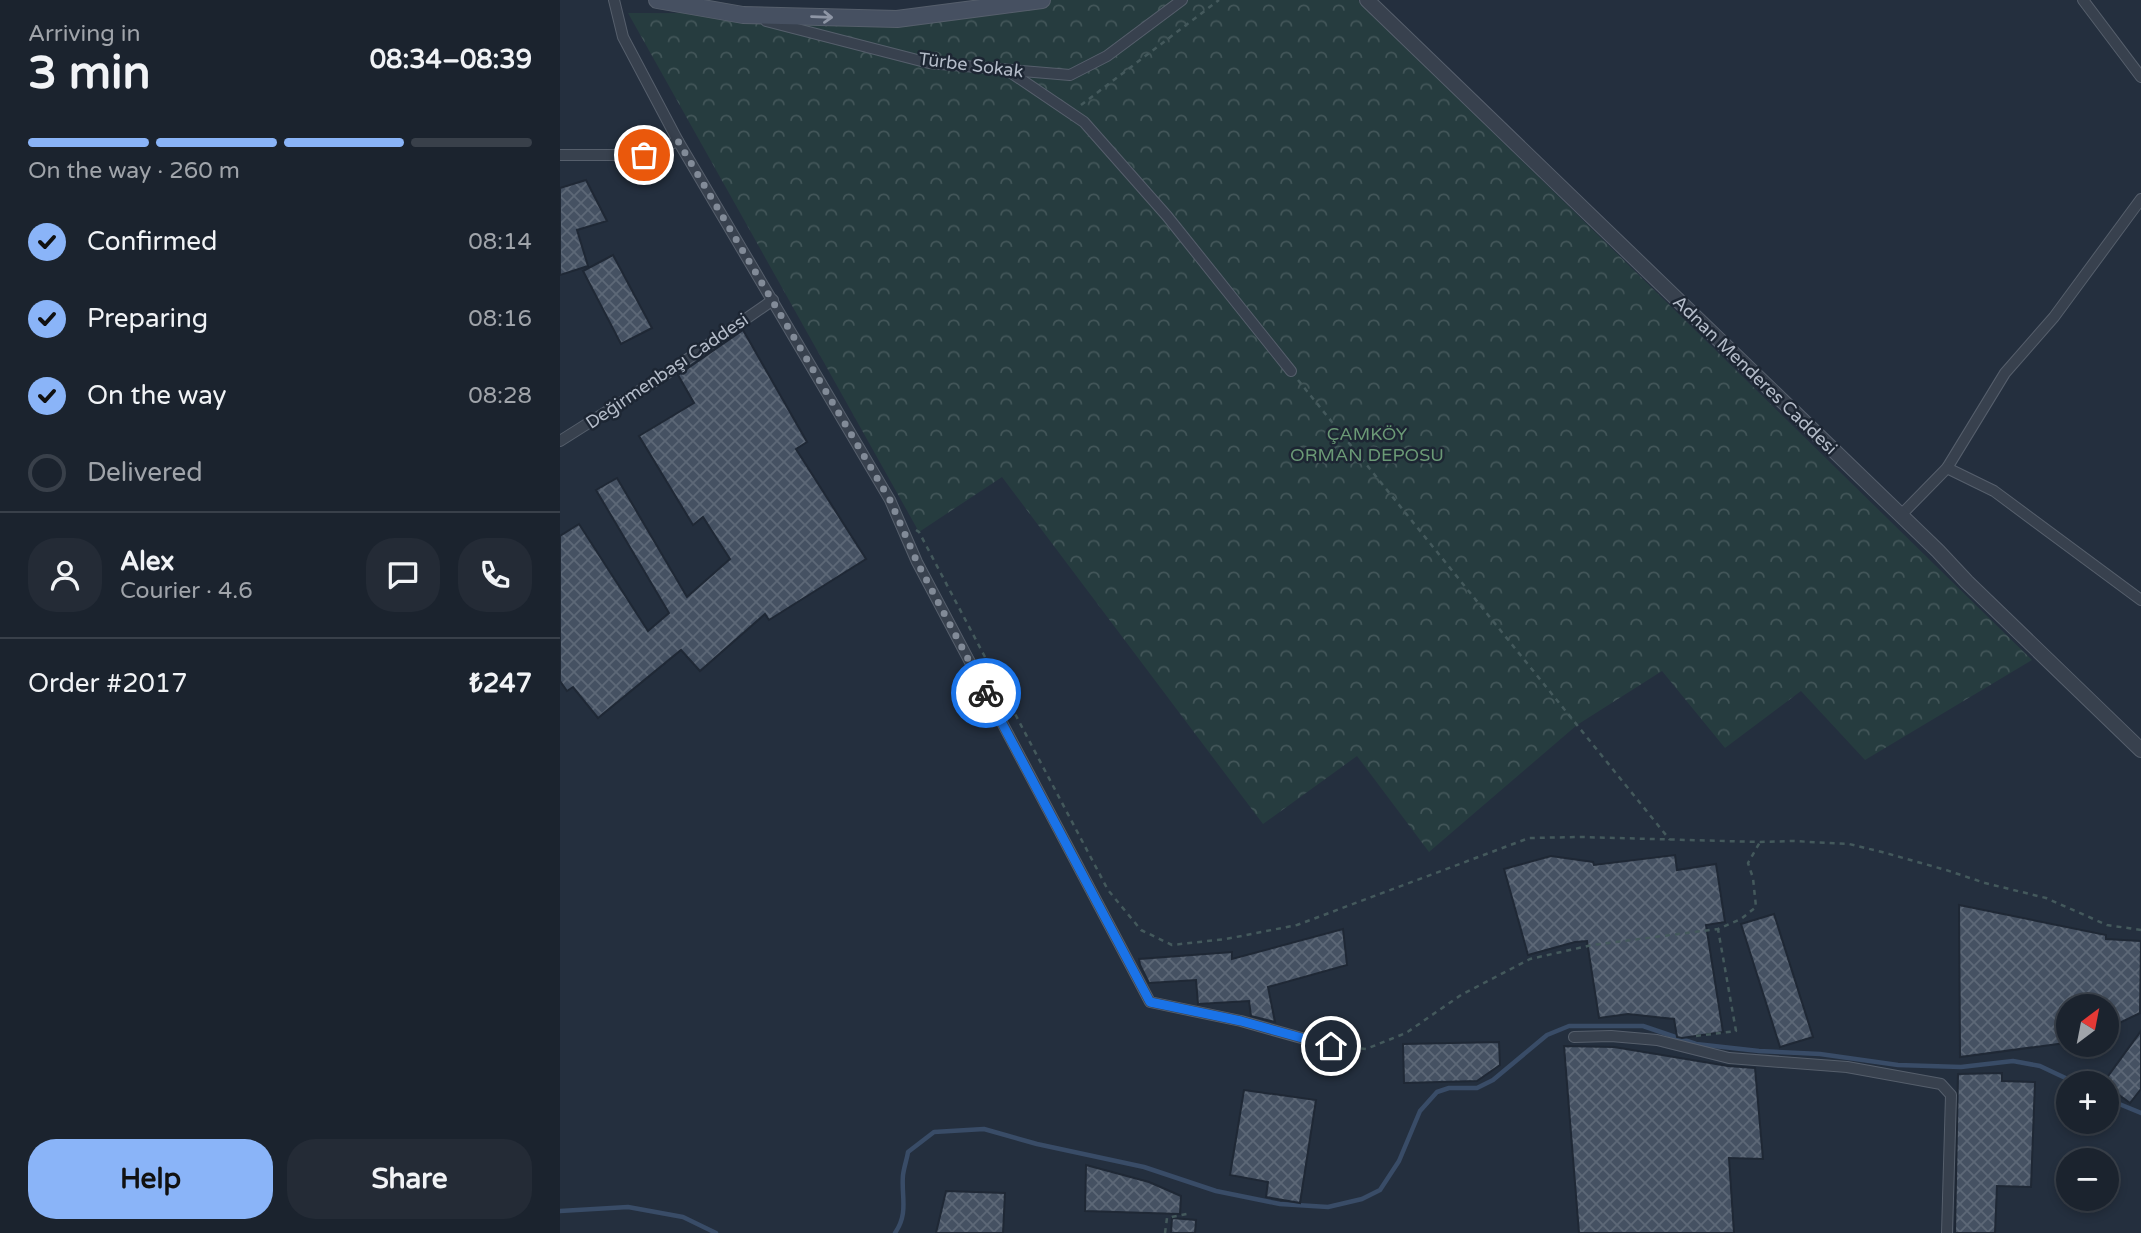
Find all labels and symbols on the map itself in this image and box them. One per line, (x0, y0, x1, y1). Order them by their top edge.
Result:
one-way arrow (810, 10, 833, 24)
street label: Türbe Sokak (917, 48, 1025, 82)
pin (614, 125, 674, 185)
street label: Adnan Menderes Caddesi (1668, 291, 1842, 459)
street label: Değirmenbaşı Caddesi (581, 308, 753, 434)
park label: ÇAMKÖY ORMAN DEPOSU (1290, 423, 1444, 466)
courier (951, 658, 1021, 728)
north arrow (2056, 994, 2119, 1057)
pin (1301, 1016, 1361, 1076)

